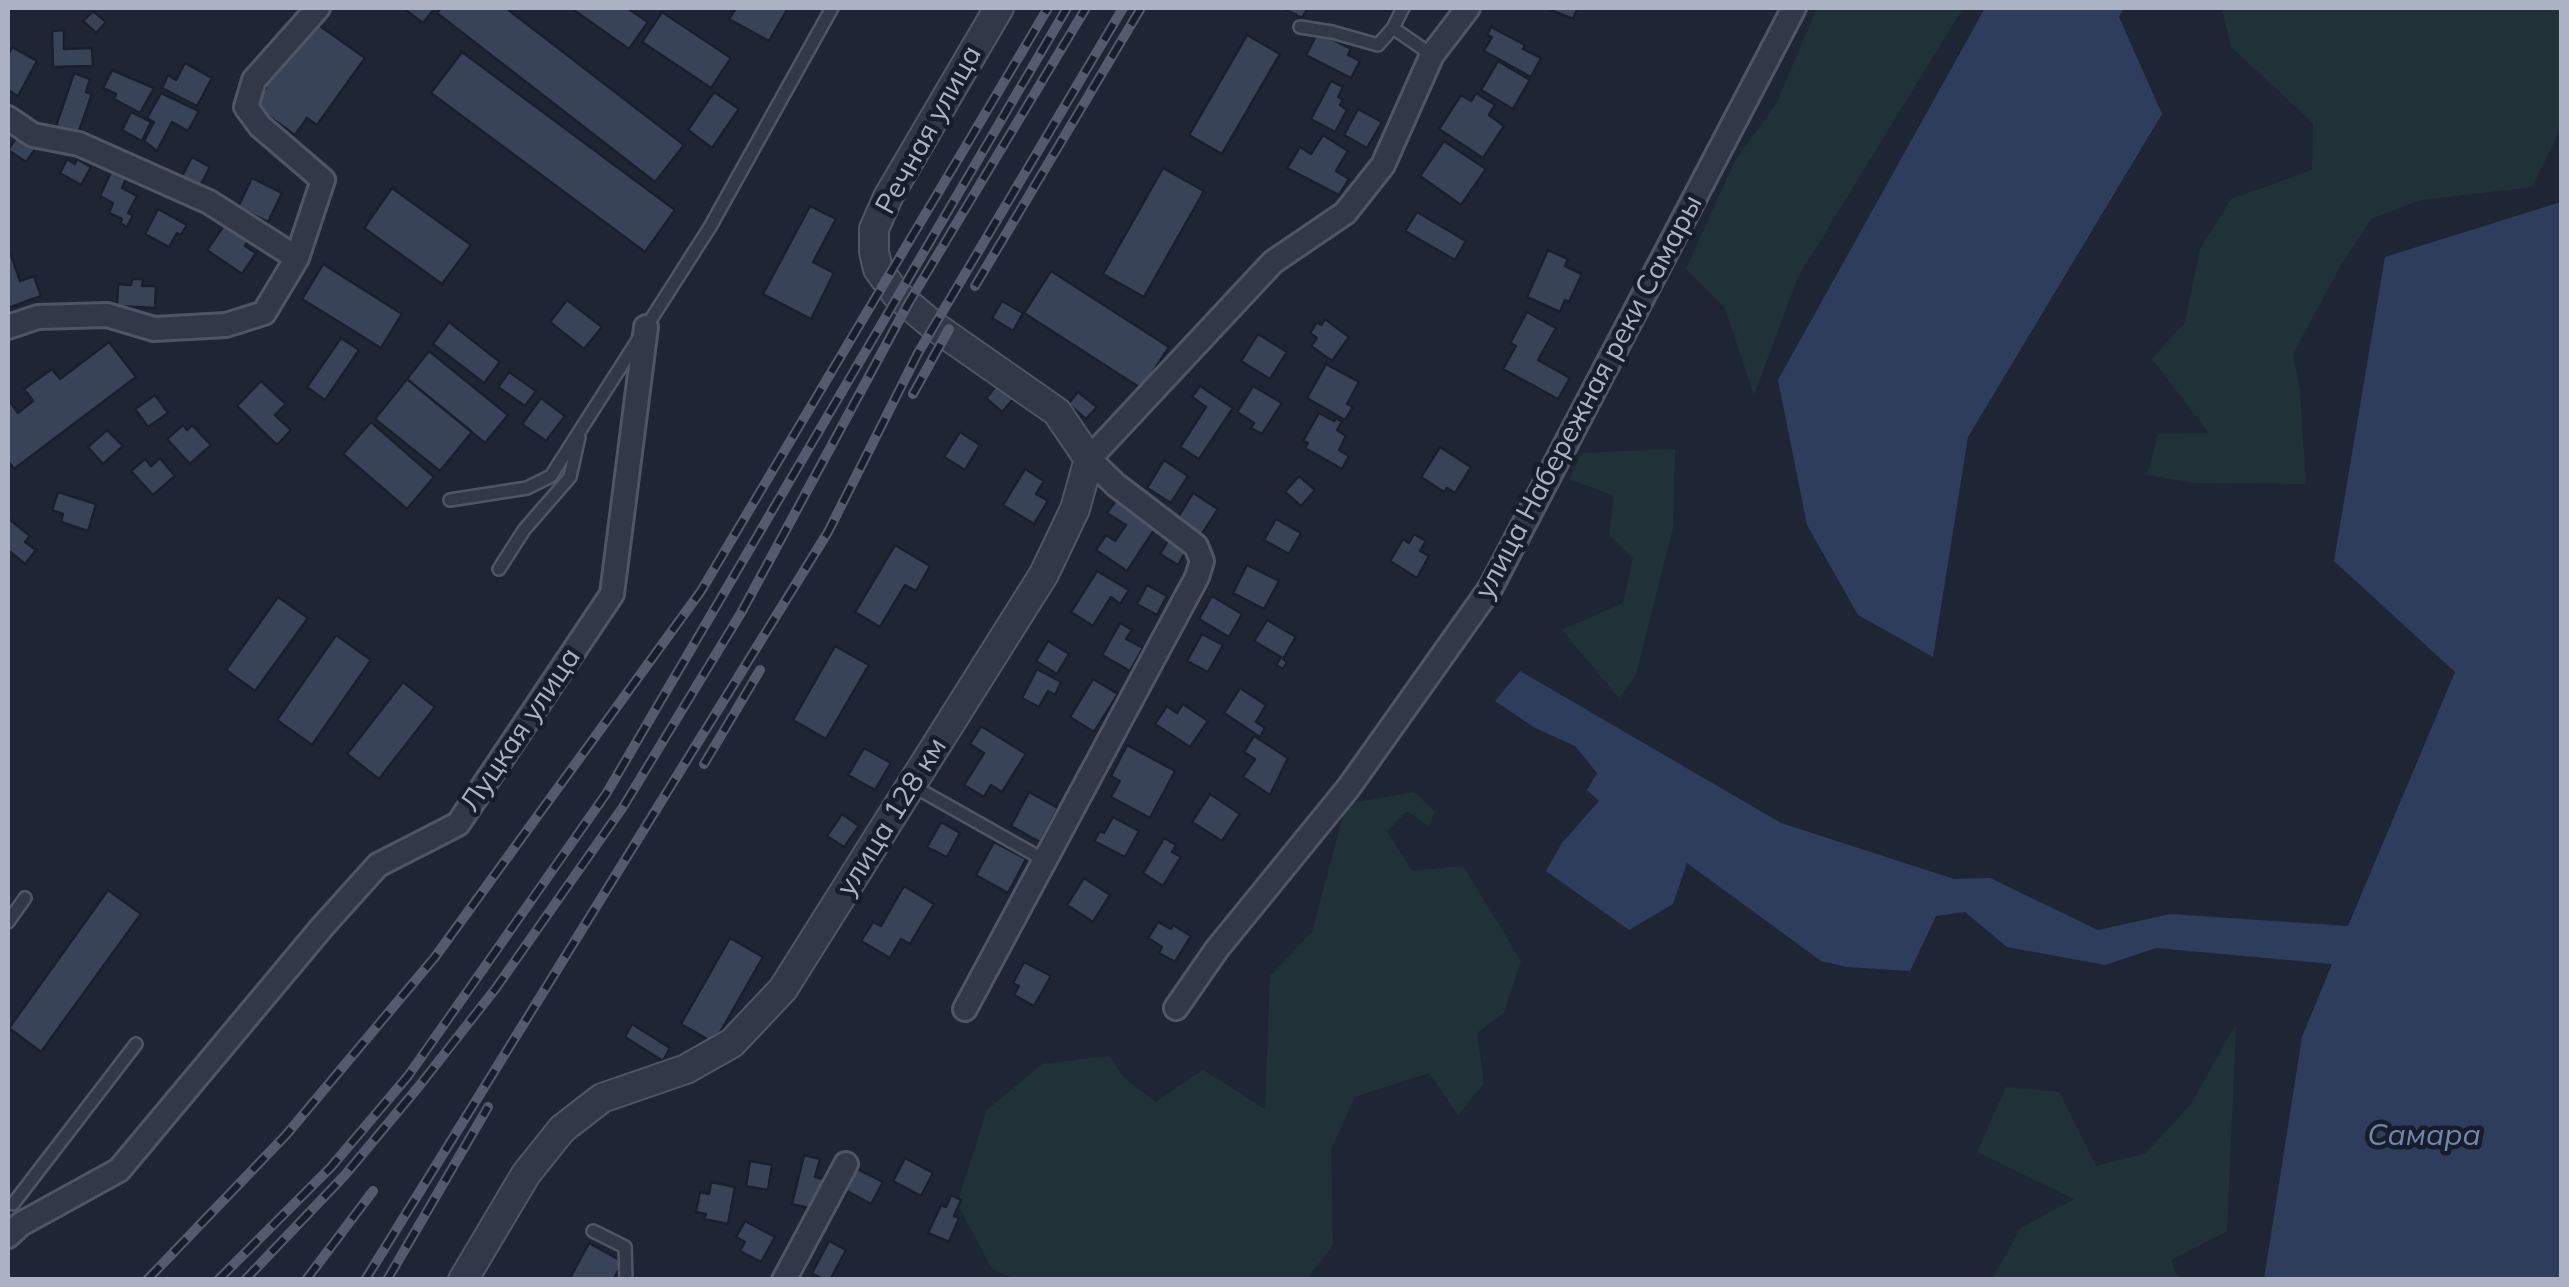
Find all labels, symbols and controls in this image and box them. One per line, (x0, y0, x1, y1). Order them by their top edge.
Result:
street label: Речная улица (869, 40, 989, 220)
street label: улица Набережная реки Самары (1468, 189, 1710, 605)
street label: Луцкая улица (454, 642, 588, 818)
street label: улица 128 км (830, 732, 954, 902)
water label: Самара (2367, 1118, 2481, 1154)

